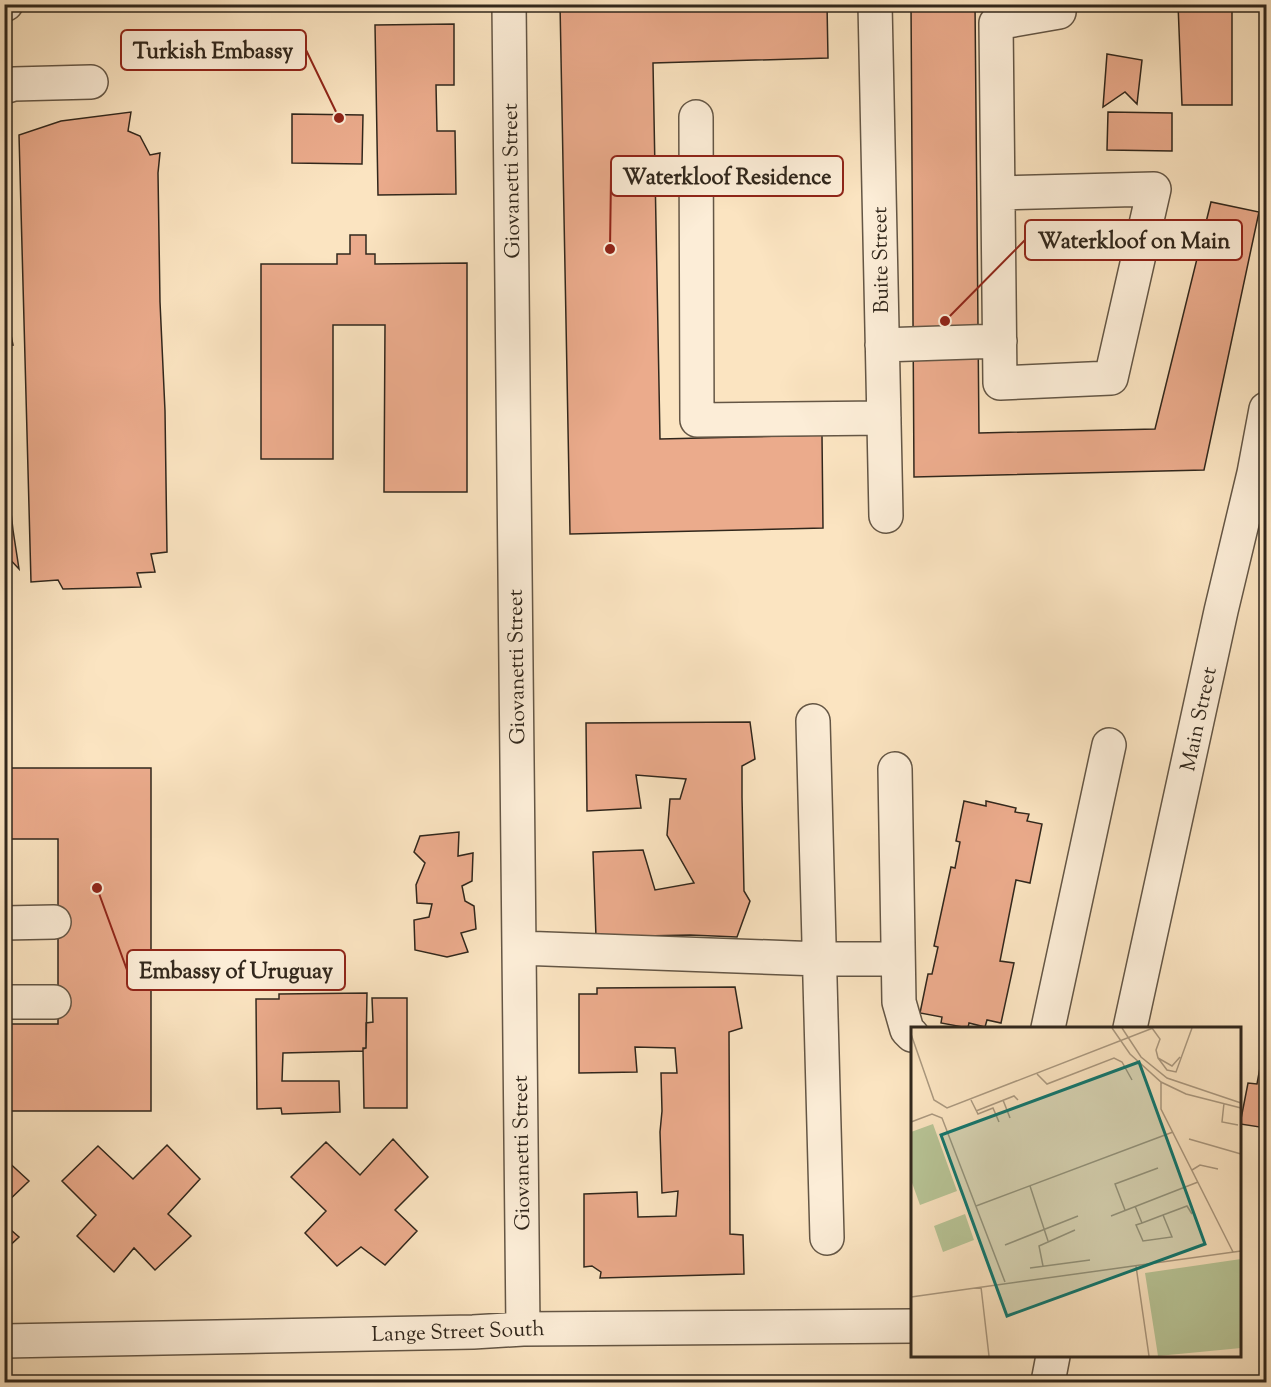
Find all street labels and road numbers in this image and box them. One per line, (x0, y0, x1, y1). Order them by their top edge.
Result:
street label: Giovanetti Street (497, 103, 529, 259)
street label: Buite Street (866, 206, 898, 314)
street label: Giovanetti Street (502, 589, 534, 745)
street label: Main Street (1174, 664, 1226, 774)
street label: Giovanetti Street (507, 1075, 539, 1231)
street label: Lange Street South (371, 1315, 545, 1351)

